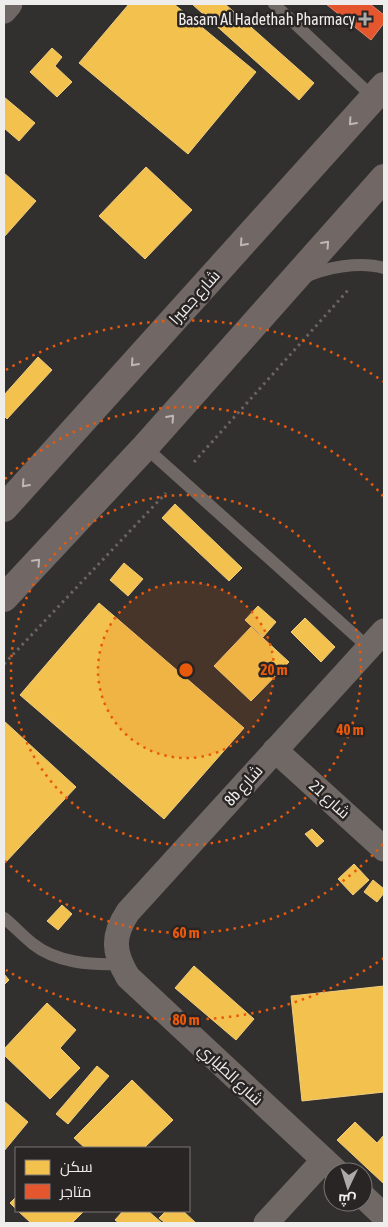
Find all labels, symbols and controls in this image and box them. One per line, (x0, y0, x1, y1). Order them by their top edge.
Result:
place label: Basam Al Hadethah Pharmacy (178, 10, 355, 29)
marker: Basam Al Hadethah Pharmacy (359, 13, 371, 25)
one-way arrow (348, 117, 357, 126)
one-way arrow (240, 237, 249, 246)
one-way arrow (320, 241, 329, 250)
street label: شارع جميرا (165, 266, 225, 330)
one-way arrow (131, 358, 140, 367)
one-way arrow (165, 414, 174, 423)
one-way arrow (22, 478, 31, 487)
one-way arrow (31, 559, 40, 568)
centre of rings (177, 661, 195, 679)
text: 20 m (261, 661, 288, 678)
text: 40 m (336, 721, 364, 738)
street label: 8b شارع (220, 761, 268, 811)
street label: شارع 21 (304, 776, 354, 824)
text: 60 m (173, 924, 200, 941)
text: 80 m (173, 1011, 200, 1028)
street label: شارع الطياري (192, 1040, 267, 1112)
legend (15, 1147, 190, 1212)
text: سكن (60, 1158, 93, 1177)
north arrow (323, 1162, 373, 1212)
text: متاجر (59, 1183, 91, 1201)
text: ش (338, 1190, 357, 1209)

